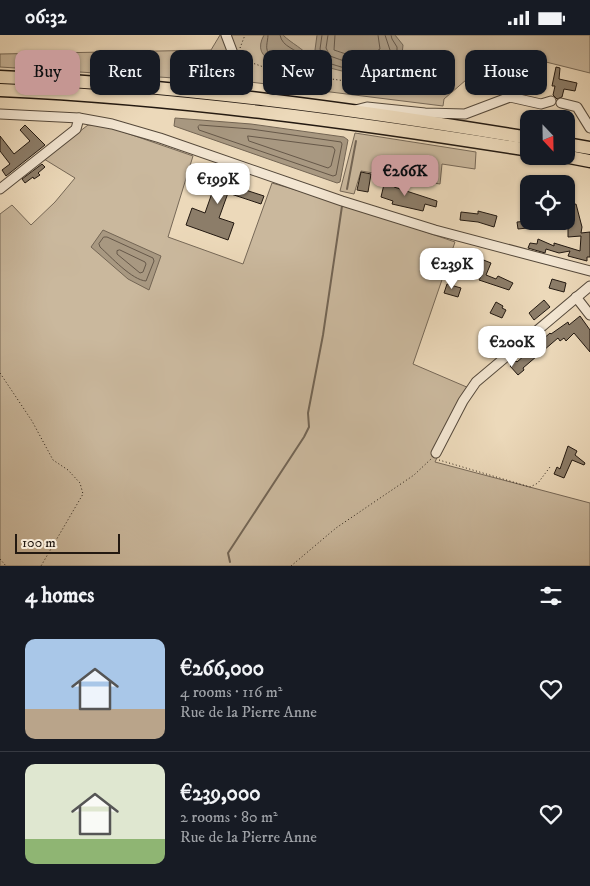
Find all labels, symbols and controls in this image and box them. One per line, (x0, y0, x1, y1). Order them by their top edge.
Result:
text: 06:32 (25, 6, 67, 29)
chip: Buy (15, 50, 80, 95)
chip: Rent (90, 50, 160, 95)
chip: Filters (170, 50, 253, 95)
chip: New (263, 50, 332, 95)
chip: Apartment (342, 50, 455, 95)
chip: House (465, 50, 547, 95)
north arrow (520, 110, 575, 165)
map controls (520, 110, 575, 230)
pin: €266K (370, 155, 440, 197)
text: €266K (382, 161, 428, 181)
pin: €199K (183, 163, 253, 205)
text: €199K (197, 169, 239, 189)
button: locate (520, 175, 575, 230)
pin: €239K (417, 247, 487, 290)
text: €239K (431, 254, 473, 274)
pin: €200K (477, 325, 547, 368)
text: €200K (489, 332, 535, 352)
scale bar (15, 531, 120, 554)
text: 100 m (22, 534, 56, 552)
icon: filters (537, 582, 565, 610)
text: 4 homes (25, 583, 94, 609)
text: €266,000 (180, 656, 264, 682)
icon: home (65, 659, 125, 719)
icon: heart (537, 675, 565, 703)
text: 4 rooms · 116 m² (180, 682, 282, 702)
text: Rue de la Pierre Anne (180, 702, 317, 722)
text: €239,000 (180, 781, 261, 807)
icon: home (65, 784, 125, 844)
icon: heart (537, 800, 565, 828)
text: 2 rooms · 80 m² (180, 807, 278, 827)
text: Rue de la Pierre Anne (180, 827, 317, 847)

